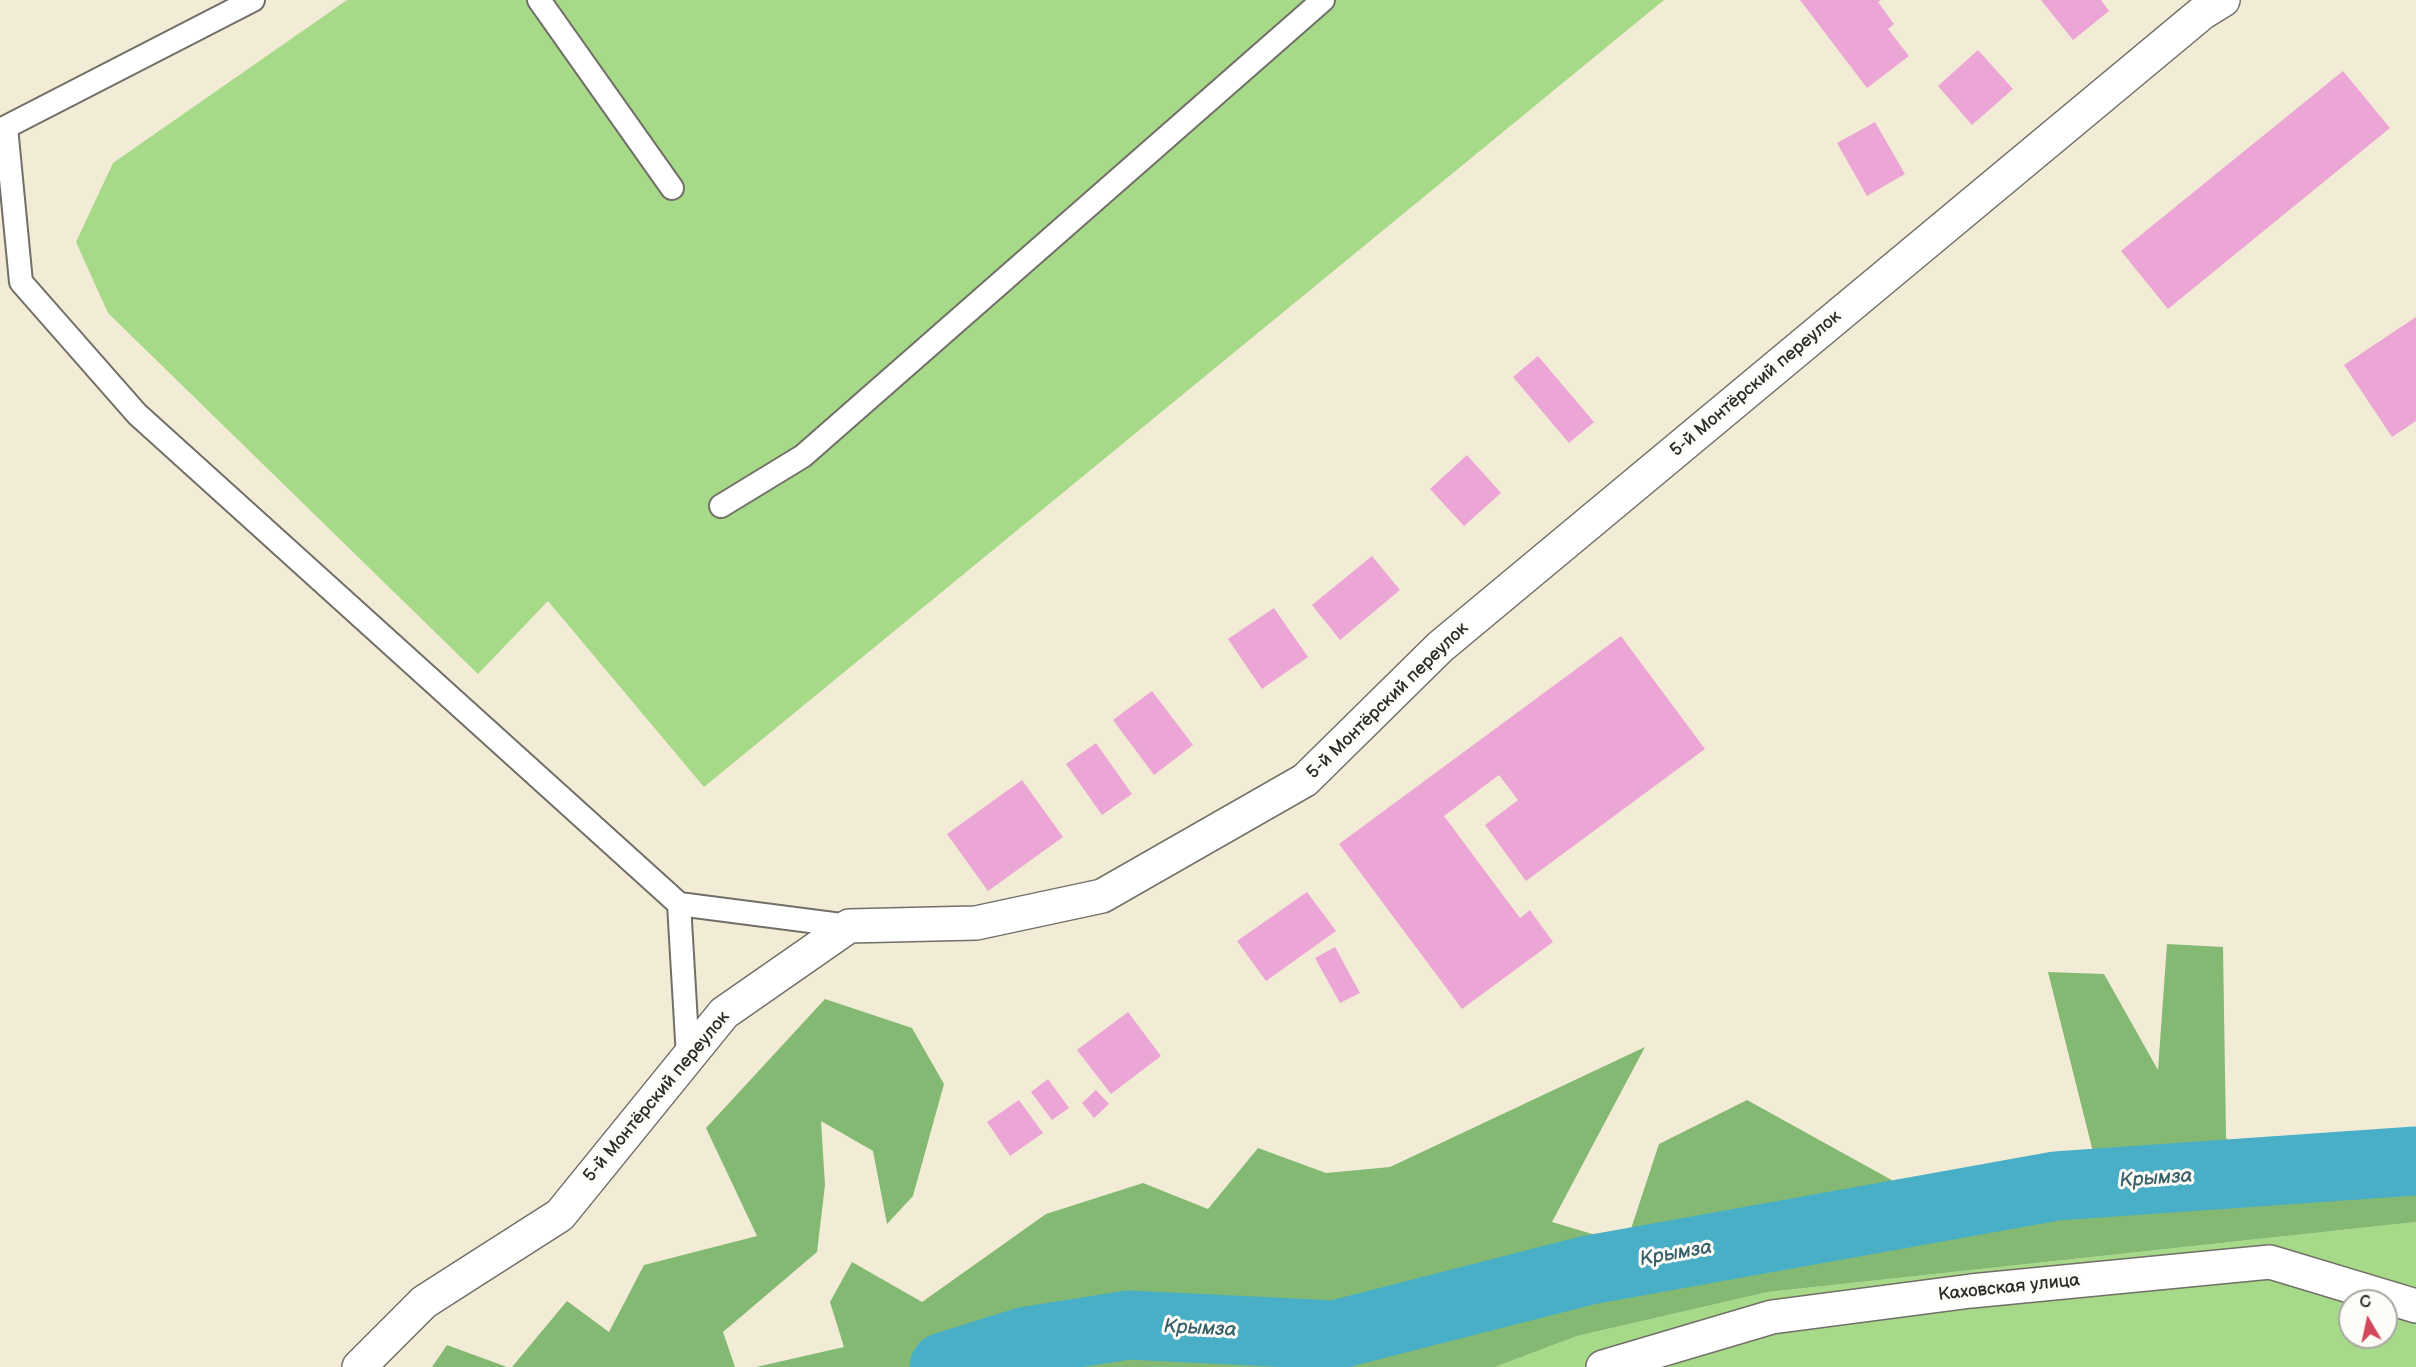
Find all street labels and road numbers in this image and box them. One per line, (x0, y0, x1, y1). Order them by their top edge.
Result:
street label: 5-й Монтёрский переулок (1666, 306, 1846, 462)
street label: 5-й Монтёрский переулок (1303, 618, 1473, 784)
street label: 5-й Монтёрский переулок (579, 1007, 735, 1187)
street label: Каховская улица (1937, 1270, 2081, 1306)

